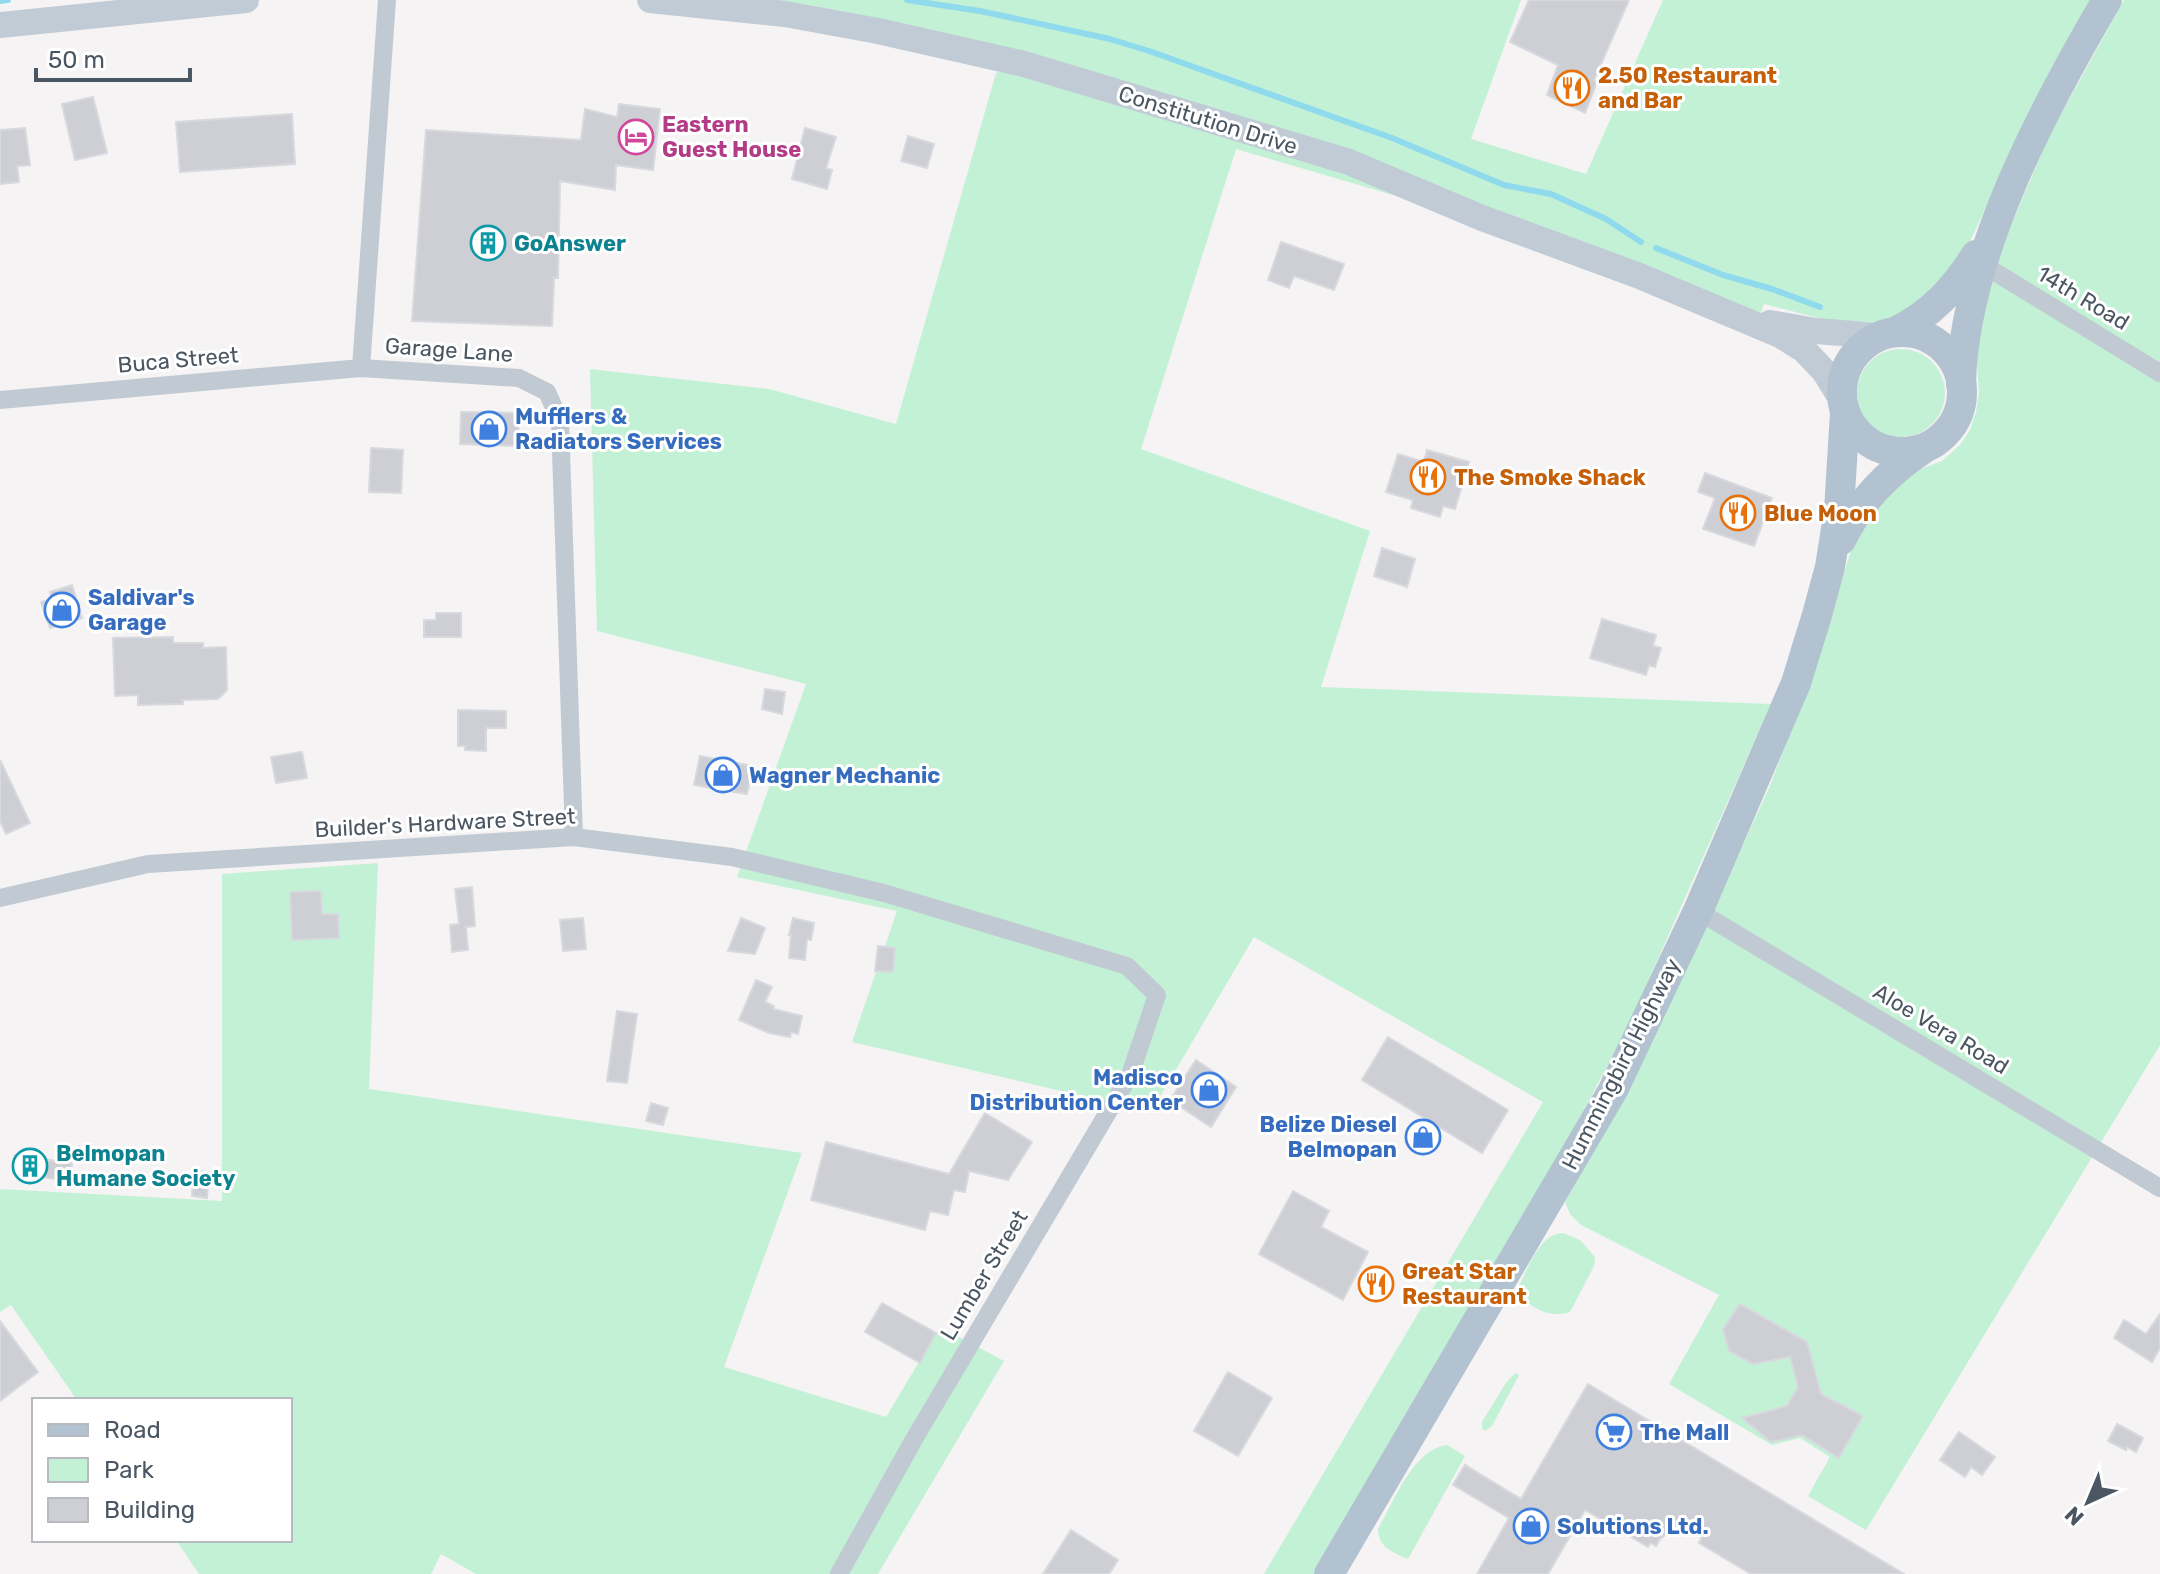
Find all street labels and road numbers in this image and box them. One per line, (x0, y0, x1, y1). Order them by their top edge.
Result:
street label: Constitution Drive (1115, 80, 1301, 160)
street label: 14th Road (2032, 260, 2134, 336)
street label: Garage Lane (384, 332, 514, 368)
street label: Buca Street (116, 341, 240, 379)
street label: Builder's Hardware Street (314, 803, 577, 843)
street label: Hummingbird Highway (1556, 954, 1686, 1174)
street label: Aloe Vera Road (1868, 978, 2014, 1080)
street label: Lumber Street (935, 1205, 1034, 1345)

